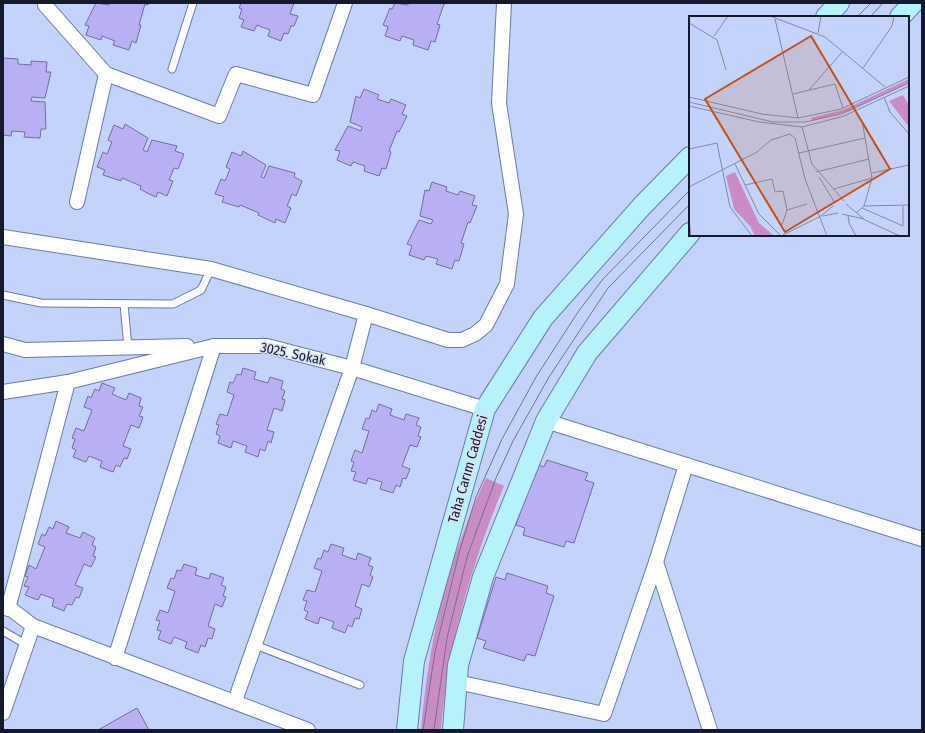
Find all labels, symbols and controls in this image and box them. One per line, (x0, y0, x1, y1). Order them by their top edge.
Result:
inset map (689, 16, 909, 236)
street label: 3025. Sokak (259, 339, 328, 369)
street label: Taha Carım Caddesi (444, 413, 492, 525)

